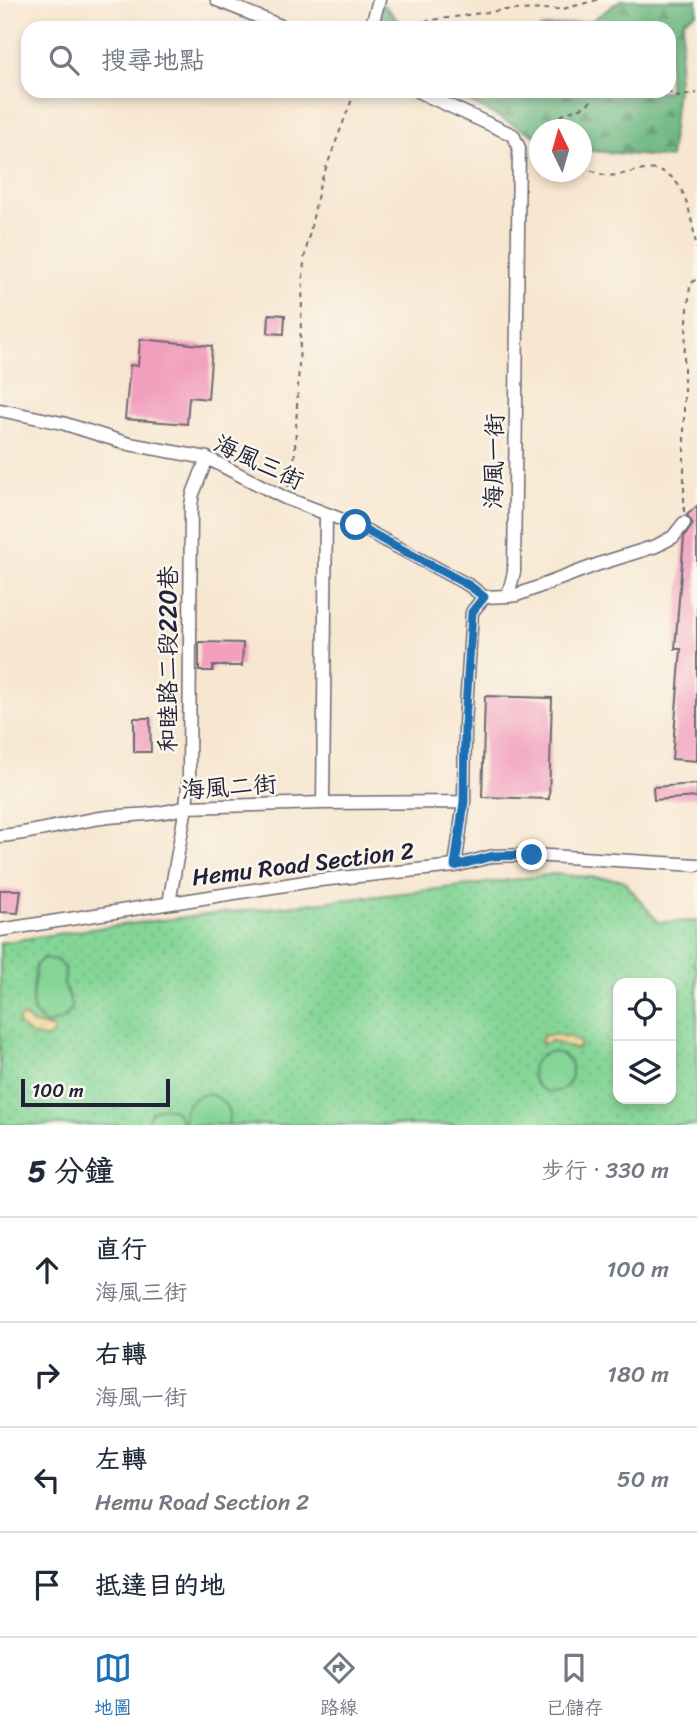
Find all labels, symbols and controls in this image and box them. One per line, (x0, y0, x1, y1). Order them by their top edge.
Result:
search box (21, 21, 676, 98)
text: 搜尋地點 (101, 37, 205, 83)
icon: search (45, 41, 83, 79)
north arrow (529, 119, 592, 182)
street label: 海風一街 (472, 413, 516, 509)
street label: 海風三街 (207, 423, 311, 501)
route start (340, 509, 371, 540)
street label: 和睦路二段220巷 (147, 566, 189, 752)
street label: 海風二街 (180, 763, 278, 811)
street label: Hemu Road Section 2 (189, 830, 417, 898)
route end (516, 839, 547, 870)
map controls (613, 978, 676, 1104)
button: locate (613, 978, 676, 1041)
button: layers (613, 1041, 676, 1104)
text: 100 m (32, 1074, 84, 1107)
scale bar (21, 1076, 170, 1108)
text: 5 分鐘 (28, 1144, 114, 1198)
text: 步行 · 330 m (541, 1150, 669, 1191)
text: 直行 (95, 1226, 147, 1272)
text: 100 m (606, 1249, 669, 1290)
icon: ahead (28, 1251, 66, 1289)
text: 海風三街 (95, 1272, 187, 1313)
text: 右轉 (95, 1331, 147, 1377)
text: 180 m (607, 1354, 669, 1395)
icon: right (28, 1356, 66, 1394)
text: 海風一街 (95, 1377, 187, 1418)
text: 左轉 (95, 1436, 147, 1482)
text: 50 m (617, 1459, 669, 1500)
icon: left (28, 1461, 66, 1499)
text: Hemu Road Section 2 (95, 1482, 309, 1523)
text: 抵達目的地 (95, 1562, 225, 1608)
icon: arrive (28, 1566, 66, 1604)
tab: 地圖 (94, 1649, 132, 1724)
tab: 路線 (320, 1649, 358, 1724)
tab: 已儲存 (546, 1649, 603, 1724)

